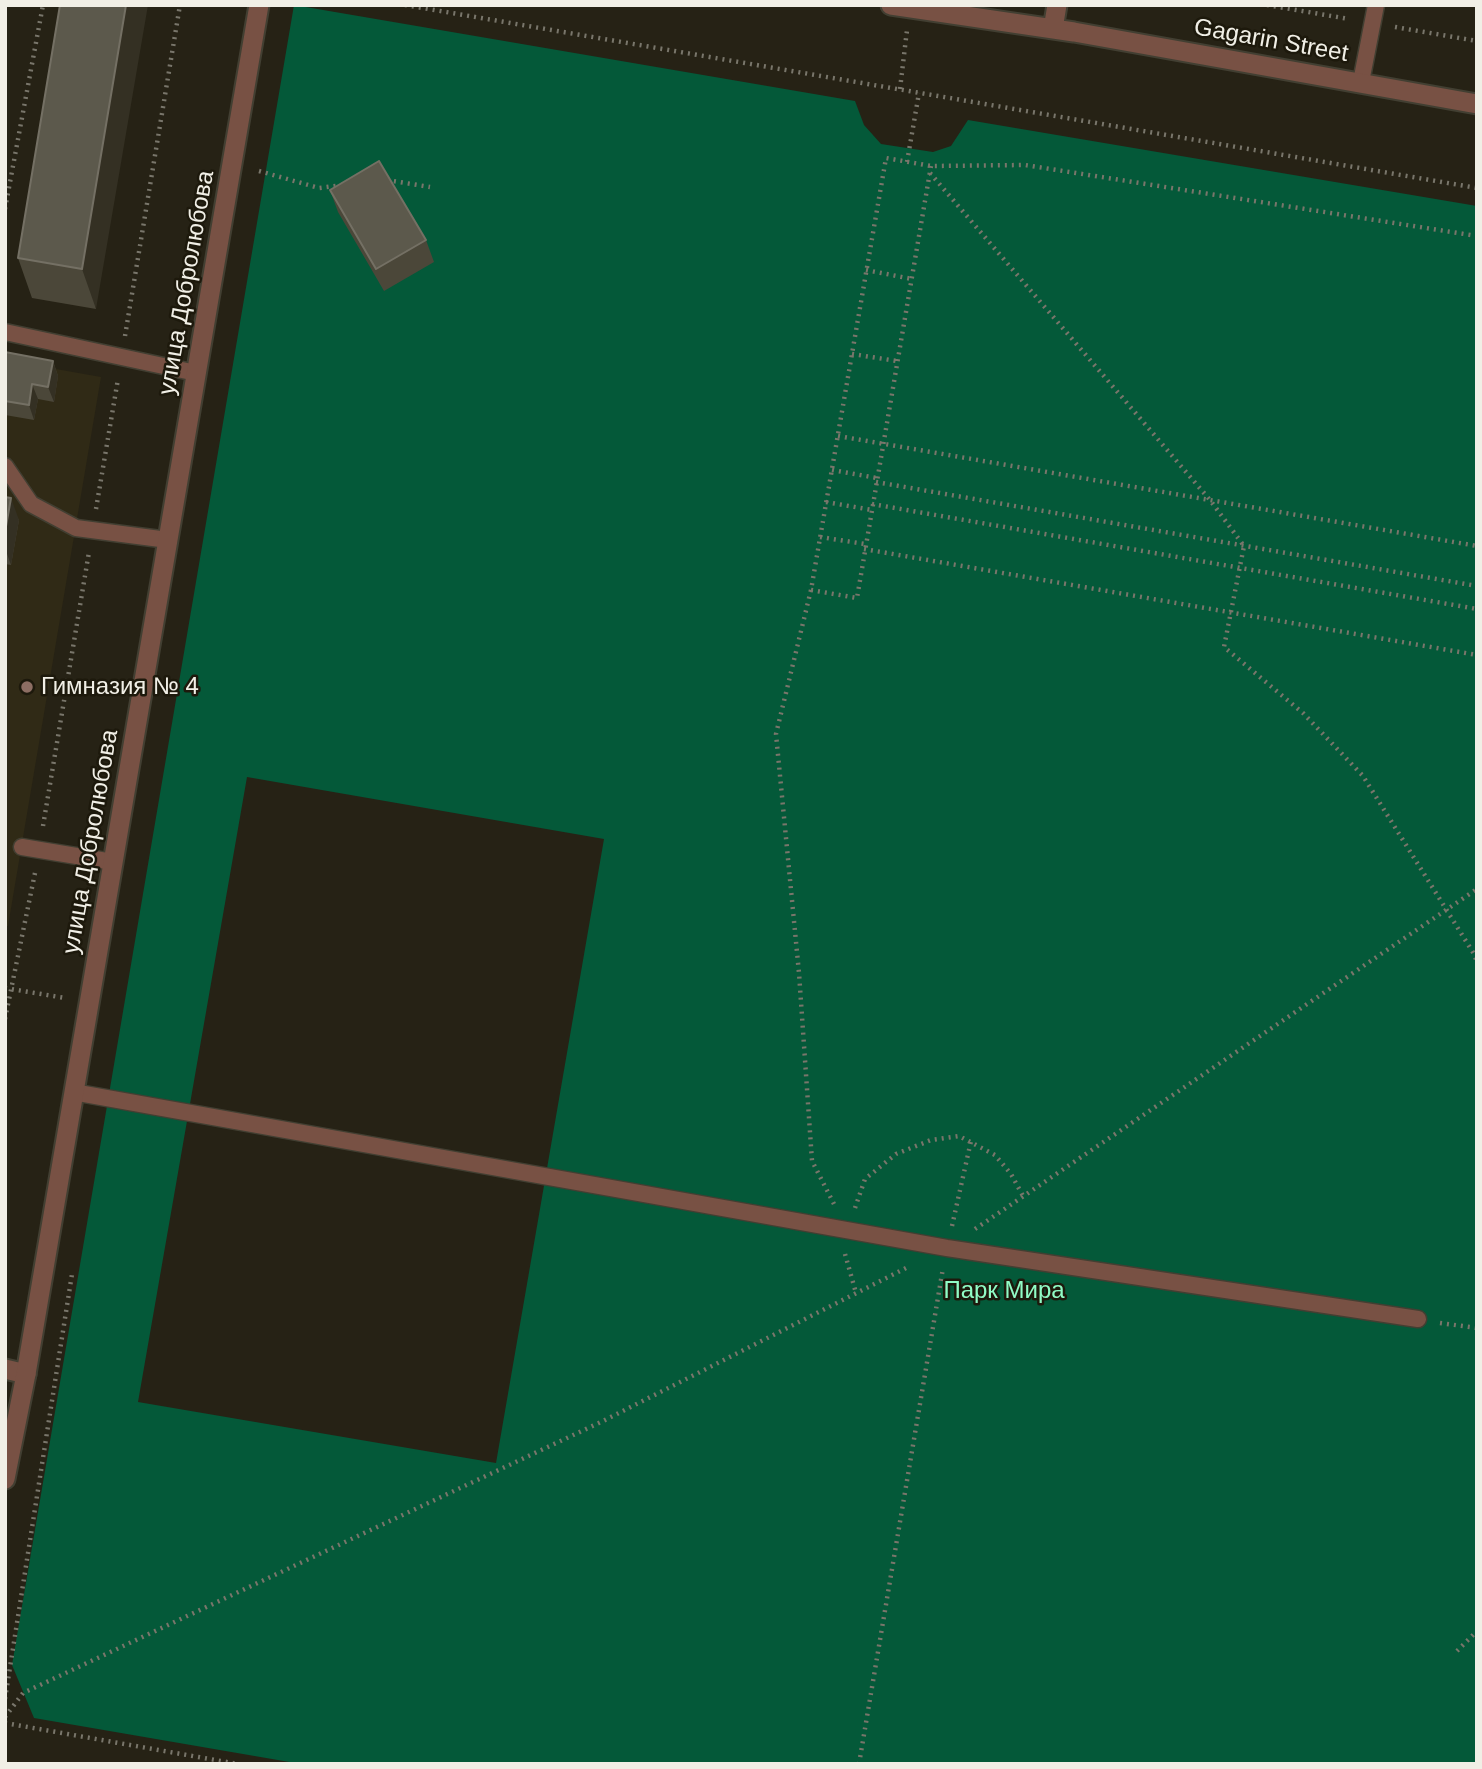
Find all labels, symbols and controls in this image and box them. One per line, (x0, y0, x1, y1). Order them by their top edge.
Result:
street label: Gagarin Street (1192, 13, 1350, 69)
street label: улица Добролюбова (153, 169, 221, 397)
place label: Гимназия № 4 (41, 673, 199, 701)
marker: Гимназия № 4 (19, 679, 35, 695)
street label: улица Добролюбова (57, 728, 125, 956)
park label: Парк Мира (943, 1277, 1065, 1305)

